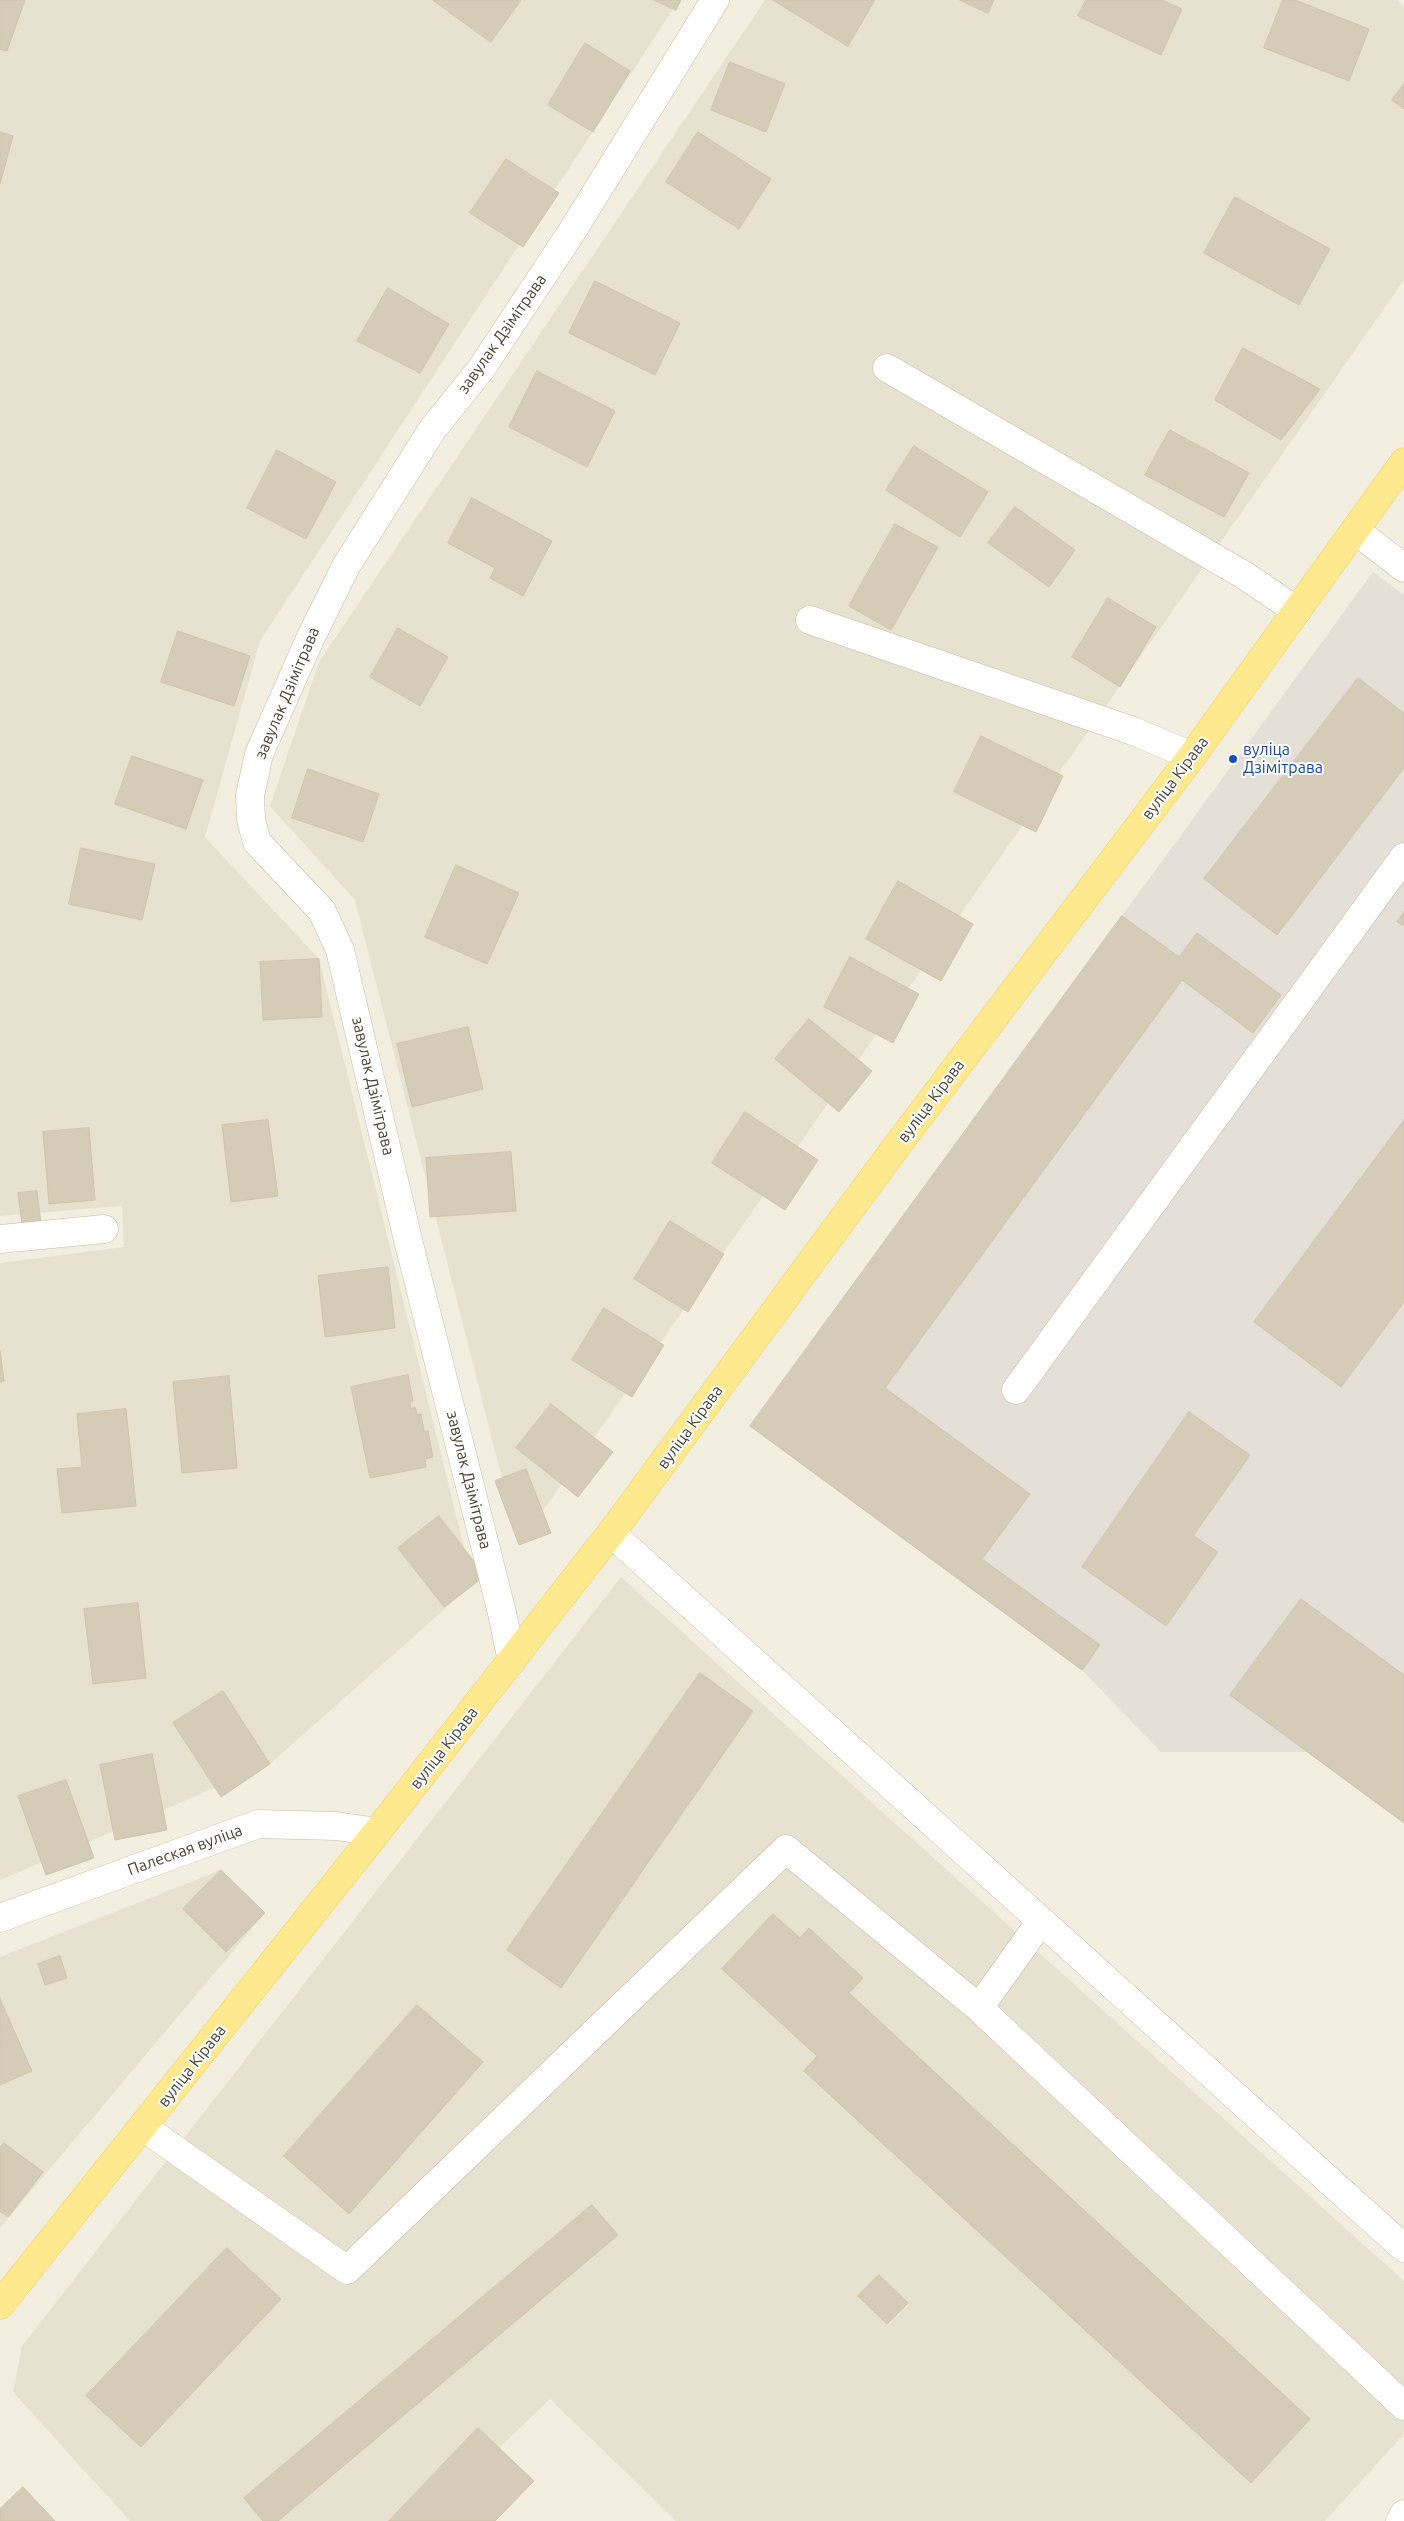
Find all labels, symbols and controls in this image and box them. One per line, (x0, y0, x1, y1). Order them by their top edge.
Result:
street label: завулак Дзімітрава (454, 270, 550, 398)
street label: завулак Дзімітрава (250, 624, 324, 762)
street label: вуліца Кірава (1138, 733, 1212, 823)
place label: вуліца Дзімітрава (1243, 740, 1323, 778)
marker: вуліца Дзімітрава (1227, 753, 1239, 765)
street label: завулак Дзімітрава (348, 1015, 398, 1157)
street label: вуліца Кірава (894, 1056, 968, 1146)
street label: вуліца Кірава (653, 1381, 727, 1473)
street label: завулак Дзімітрава (443, 1409, 495, 1551)
street label: вуліца Кірава (406, 1703, 482, 1793)
street label: Палеская вуліца (125, 1820, 245, 1880)
street label: вуліца Кірава (154, 2021, 230, 2111)

